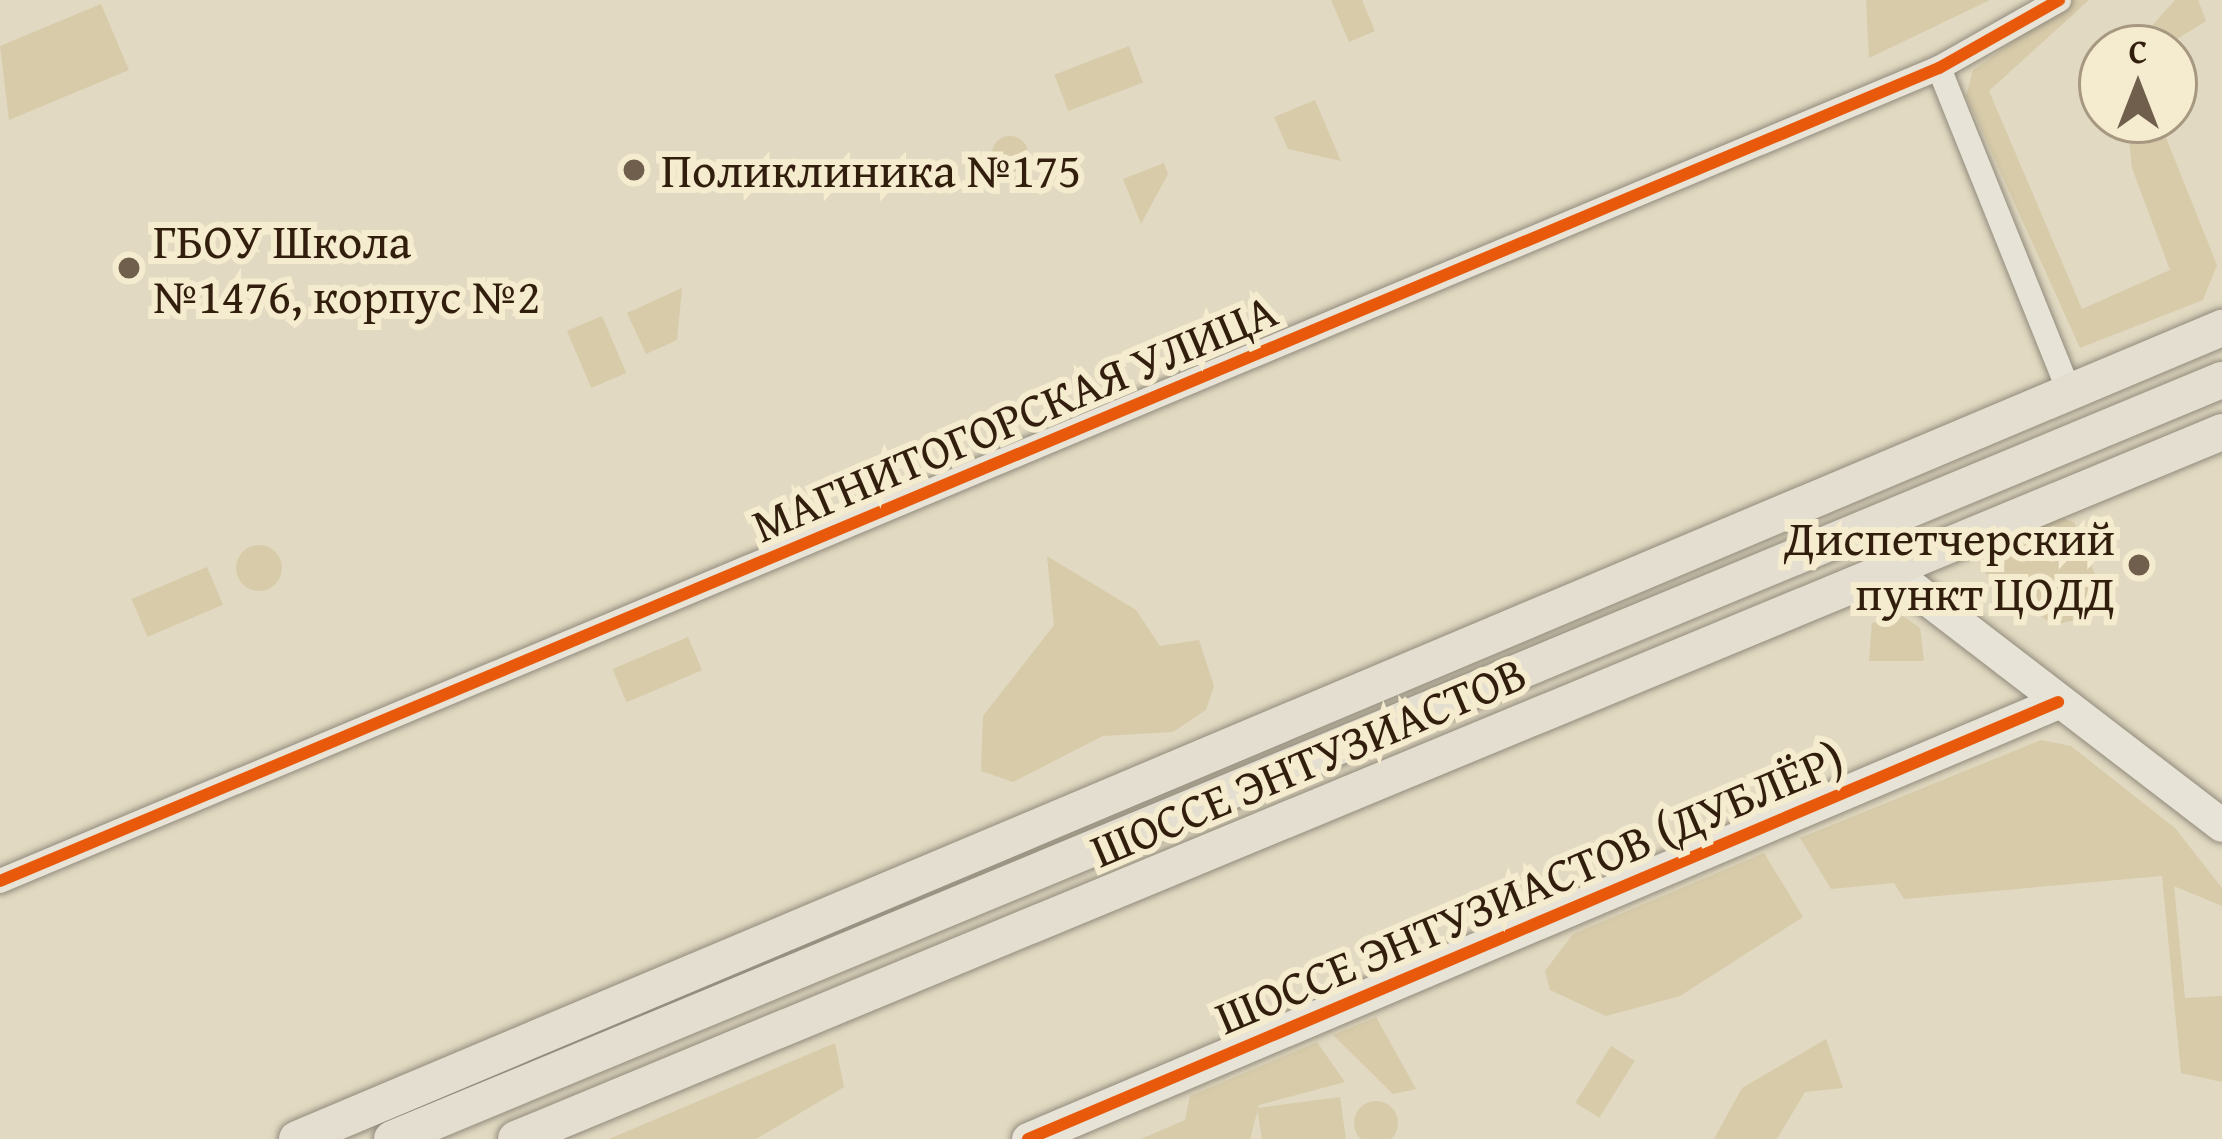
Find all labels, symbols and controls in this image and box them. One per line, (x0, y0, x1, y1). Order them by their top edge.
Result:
north arrow (2078, 24, 2198, 144)
text: С (2129, 27, 2147, 75)
place label: Поликлиника №175 (661, 141, 1081, 199)
marker: Поликлиника №175 (618, 154, 650, 186)
place label: ГБОУ Школа №1476, корпус №2 (153, 211, 540, 324)
marker: ГБОУ Школа №1476, корпус №2 (116, 255, 142, 281)
street label: МАГНИТОГОРСКАЯ УЛИЦА (743, 280, 1285, 554)
place label: Диспетчерский пункт ЦОДД (1784, 508, 2115, 621)
marker: Диспетчерский пункт ЦОДД (2126, 552, 2152, 578)
street label: ШОССЕ ЭНТУЗИАСТОВ (1082, 643, 1534, 879)
street label: ШОССЕ ЭНТУЗИАСТОВ (ДУБЛЁР) (1206, 728, 1852, 1046)

